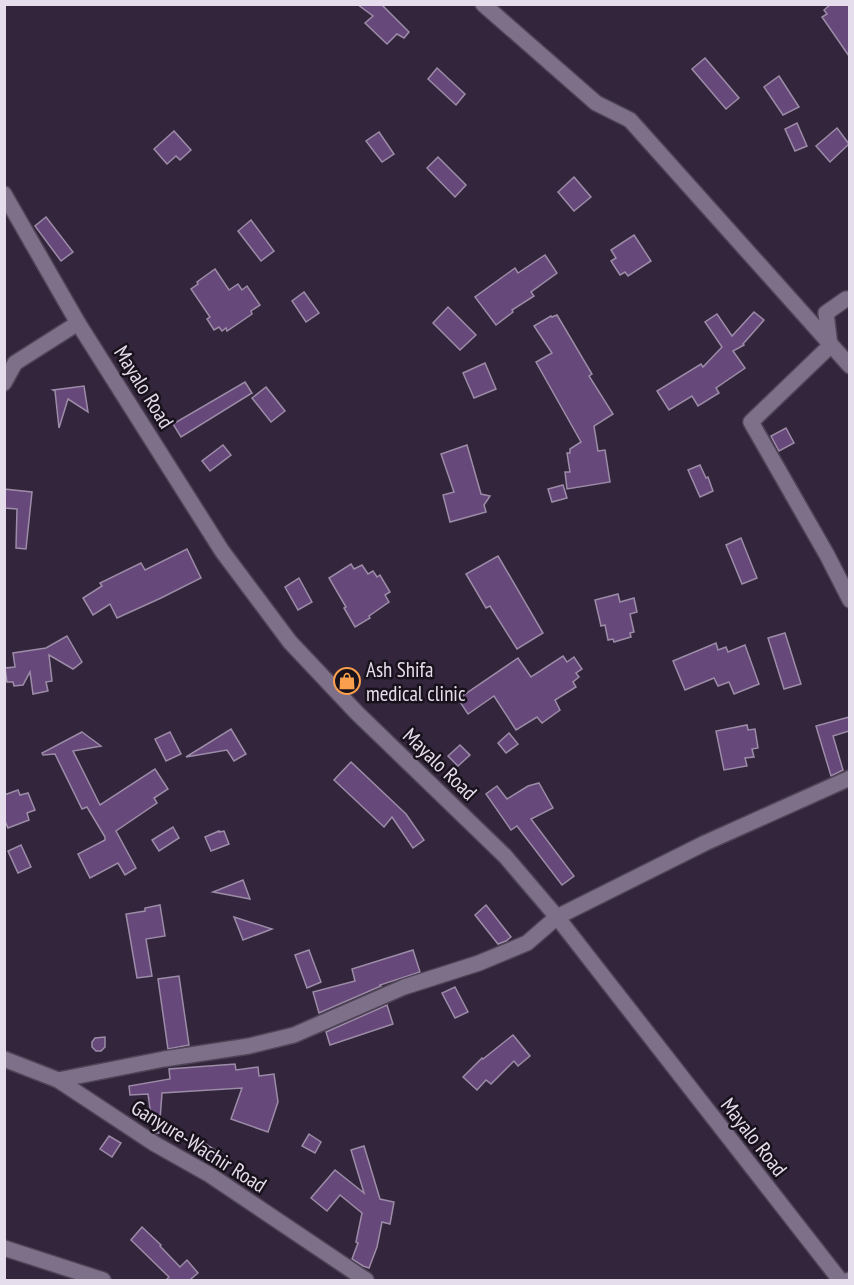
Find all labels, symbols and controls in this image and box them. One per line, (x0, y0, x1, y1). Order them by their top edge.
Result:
street label: Mayalo Road (108, 341, 180, 433)
place label: Ash Shifa medical clinic (366, 656, 466, 707)
shop icon: Ash Shifa medical clinic (332, 666, 362, 696)
street label: Mayalo Road (397, 722, 483, 806)
street label: Mayalo Road (715, 1092, 793, 1182)
street label: Ganyure-Wachir Road (126, 1094, 272, 1198)

